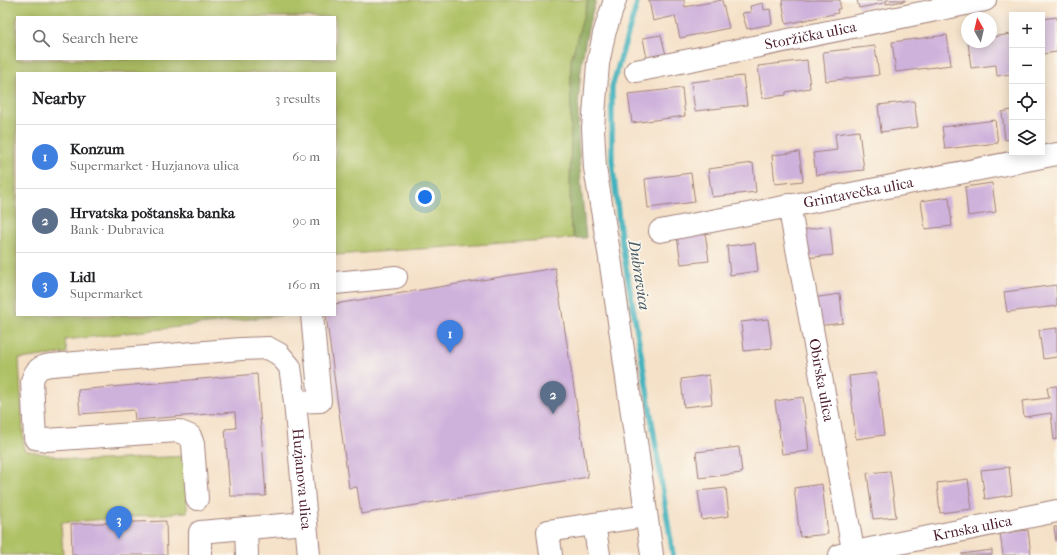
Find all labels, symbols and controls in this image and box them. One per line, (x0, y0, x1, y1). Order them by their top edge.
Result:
north arrow (961, 12, 997, 48)
map controls (1009, 12, 1045, 156)
button: + (1009, 12, 1045, 48)
search box (16, 16, 336, 60)
street label: Storžička ulica (763, 17, 859, 54)
icon: search (30, 27, 52, 49)
text: Search here (62, 29, 138, 47)
button: − (1009, 48, 1045, 84)
button: locate (1009, 84, 1045, 120)
text: Nearby (32, 88, 86, 108)
text: 3 results (275, 91, 320, 106)
button: layers (1009, 120, 1045, 156)
text: Konzum (70, 140, 124, 158)
text: 1 (43, 149, 47, 164)
text: 60 m (292, 149, 320, 164)
text: Supermarket · Huzjanova ulica (70, 158, 239, 173)
street label: Grintavečka ulica (802, 173, 916, 212)
your location (415, 187, 435, 207)
text: Hrvatska poštanska banka (70, 204, 235, 222)
text: 2 (42, 213, 48, 228)
text: 90 m (292, 213, 320, 228)
text: Bank · Dubravica (70, 222, 164, 237)
water label: Dubravica (624, 238, 654, 311)
text: Lidl (70, 268, 96, 286)
text: 3 (42, 277, 48, 292)
text: 160 m (288, 277, 320, 292)
text: Supermarket (70, 286, 143, 301)
pin: 1 (437, 320, 463, 353)
street label: Obirska ulica (805, 337, 838, 424)
pin: 2 (540, 381, 566, 414)
street label: Huzjanova ulica (288, 428, 316, 531)
pin: 3 (106, 506, 132, 539)
street label: Krnska ulica (931, 511, 1014, 545)

